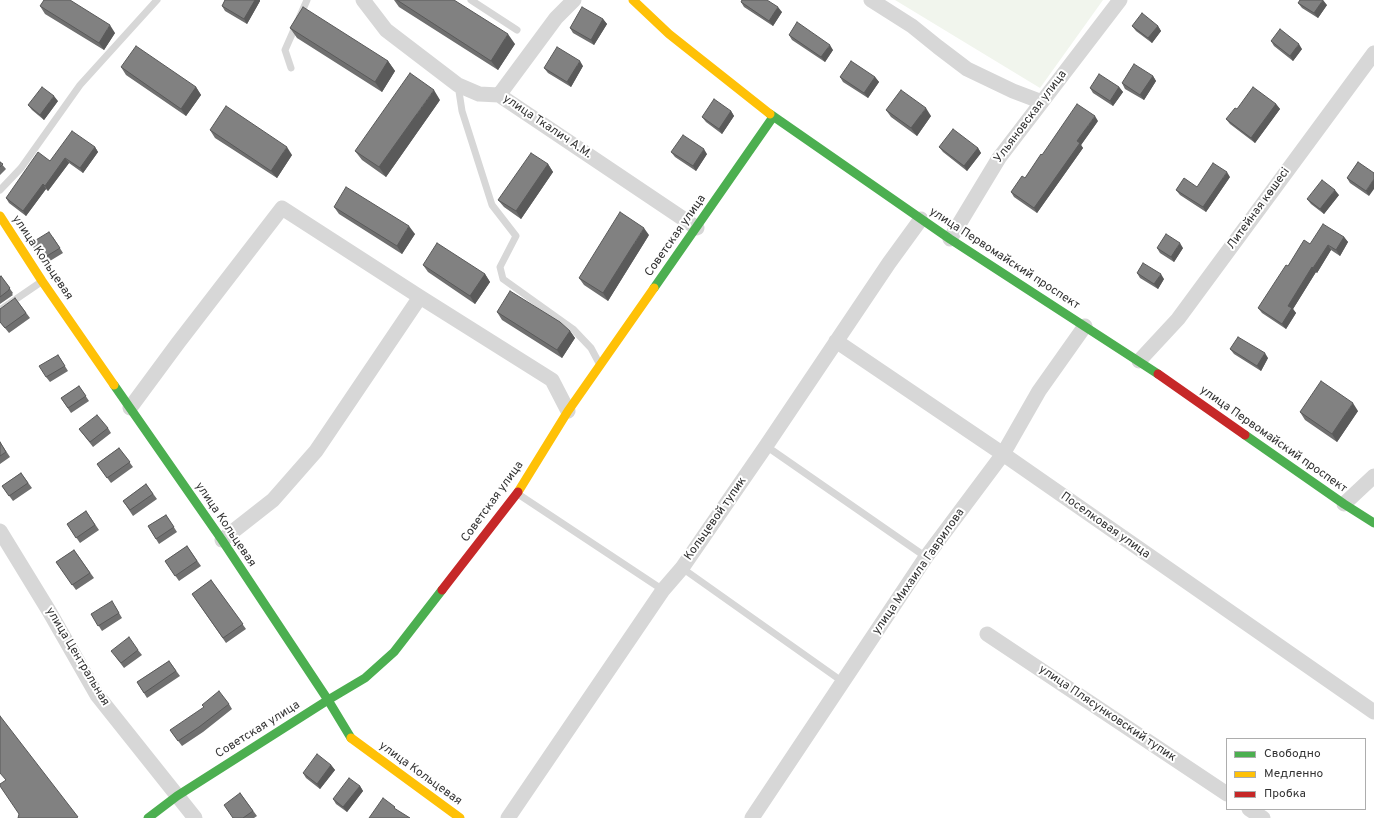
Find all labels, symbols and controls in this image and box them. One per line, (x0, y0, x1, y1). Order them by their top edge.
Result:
street label: Ульяновская улица (992, 68, 1070, 166)
street label: улица Ткалич А.М. (500, 92, 594, 162)
street label: Литейная көшесі (1225, 165, 1293, 253)
street label: Советская улица (642, 192, 710, 280)
street label: улица Первомайский проспект (926, 205, 1082, 313)
street label: улица Кольцевая (8, 213, 76, 303)
street label: улица Первомайский проспект (1197, 383, 1349, 497)
street label: Советская улица (459, 459, 527, 545)
street label: Кольцевой тупик (682, 475, 750, 563)
street label: улица Кольцевая (191, 480, 259, 570)
street label: Поселковая улица (1058, 490, 1152, 562)
street label: улица Михаила Гаврилова (870, 506, 968, 638)
street label: улица Центральная (42, 605, 112, 709)
street label: улица Плясунковский тупик (1036, 663, 1178, 765)
street label: Советская улица (213, 698, 303, 762)
legend (1226, 738, 1366, 810)
street label: улица Кольцевая (376, 739, 464, 809)
text: Свободно (1264, 746, 1321, 762)
text: Медленно (1264, 766, 1323, 782)
text: Пробка (1264, 786, 1306, 802)

